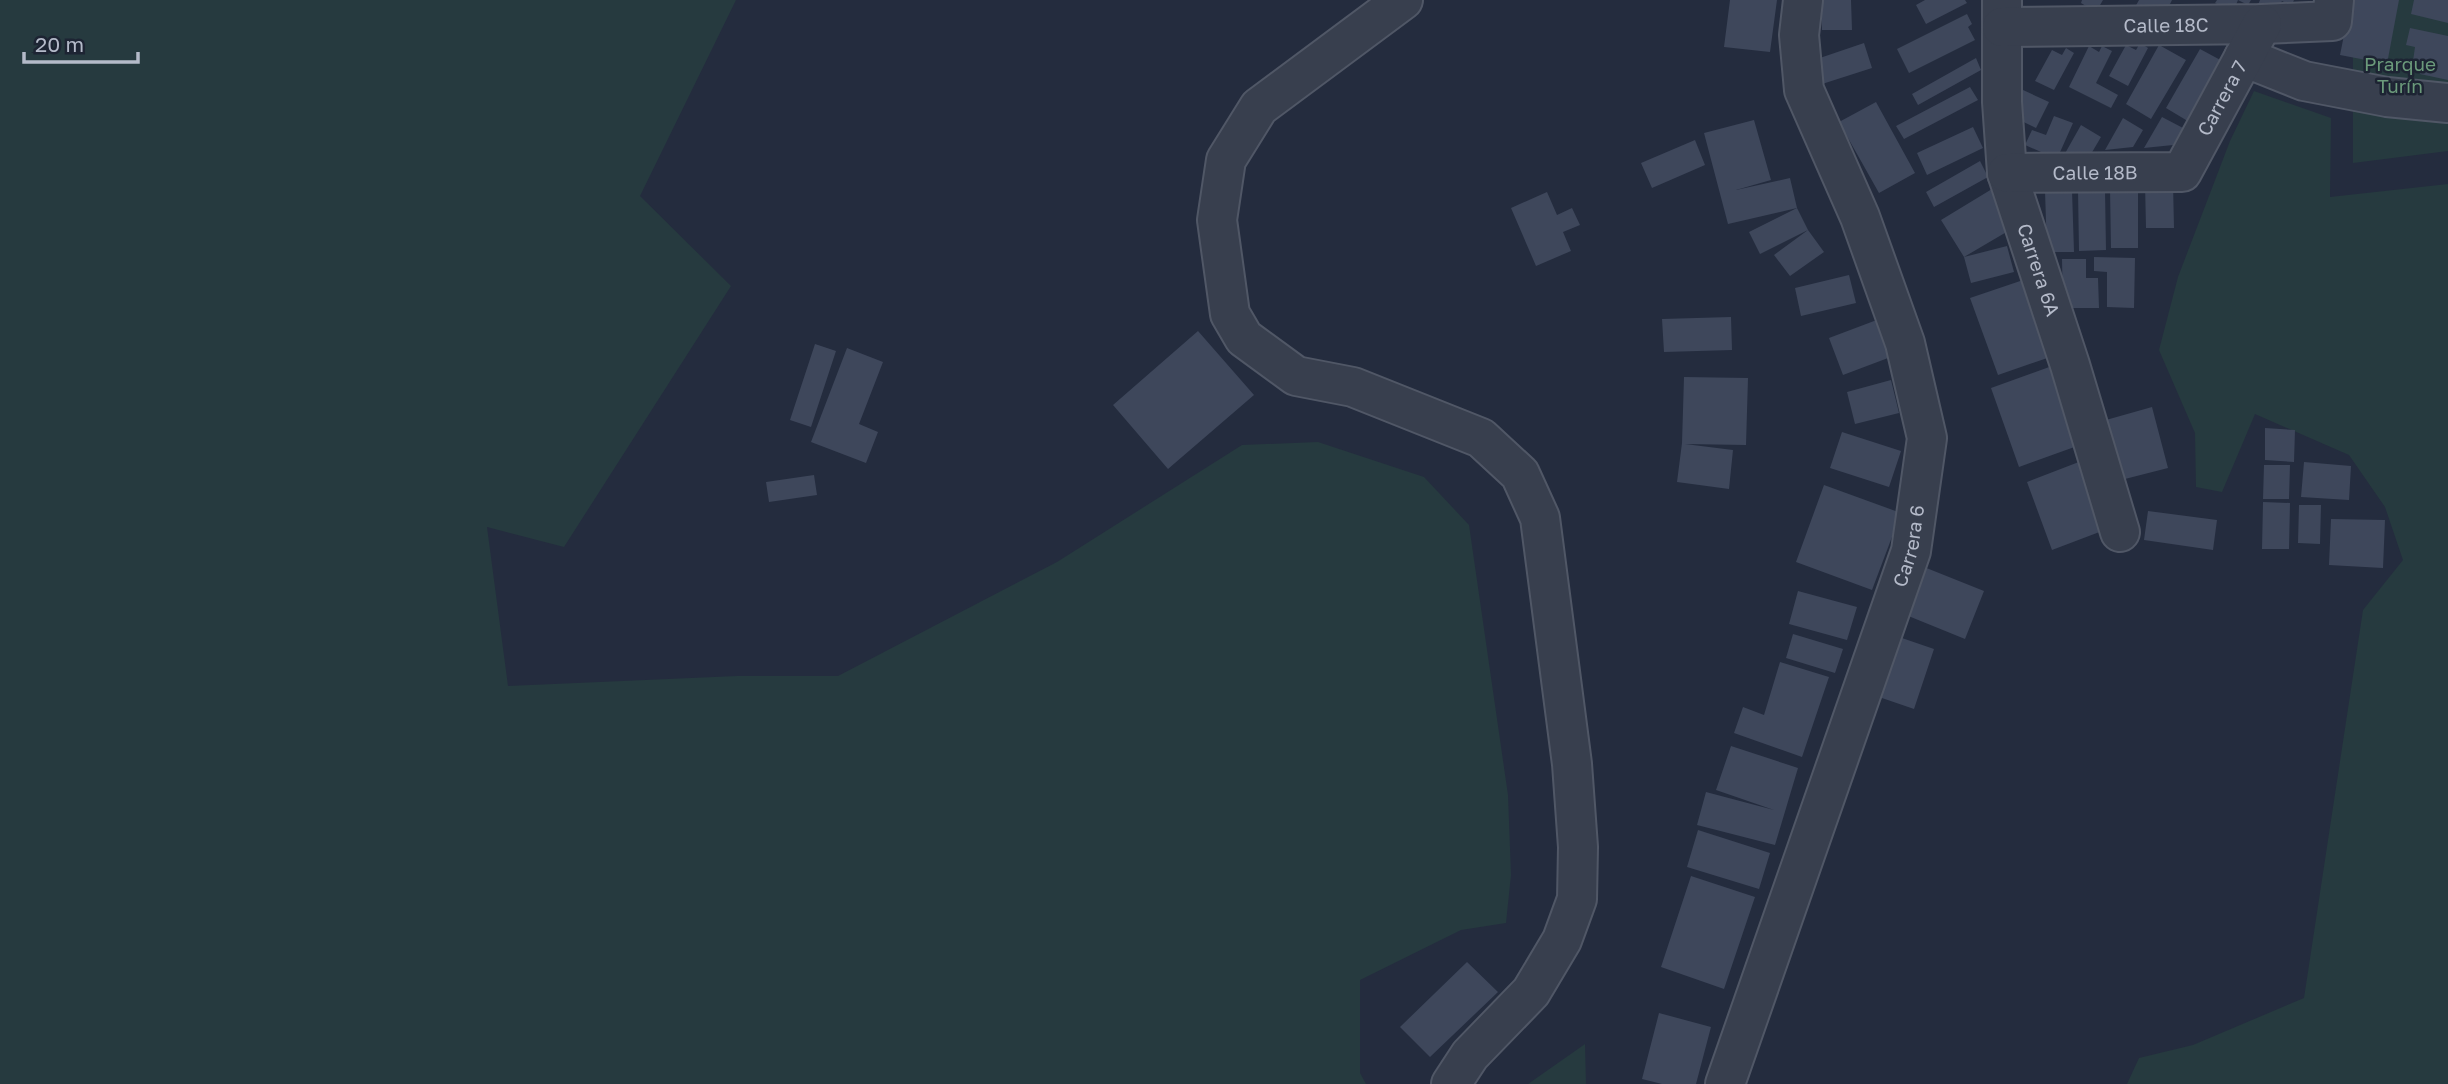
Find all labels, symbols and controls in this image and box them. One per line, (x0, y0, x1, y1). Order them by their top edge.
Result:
street label: Calle 18C (2123, 13, 2209, 37)
scale bar (24, 21, 138, 65)
text: 20 m (35, 31, 84, 57)
park label: Prarque Turín (2364, 52, 2436, 97)
street label: Carrera 7 (2192, 56, 2251, 139)
street label: Calle 18B (2052, 160, 2138, 184)
street label: Carrera 6A (2013, 220, 2065, 319)
street label: Carrera 6 (1887, 503, 1928, 590)

